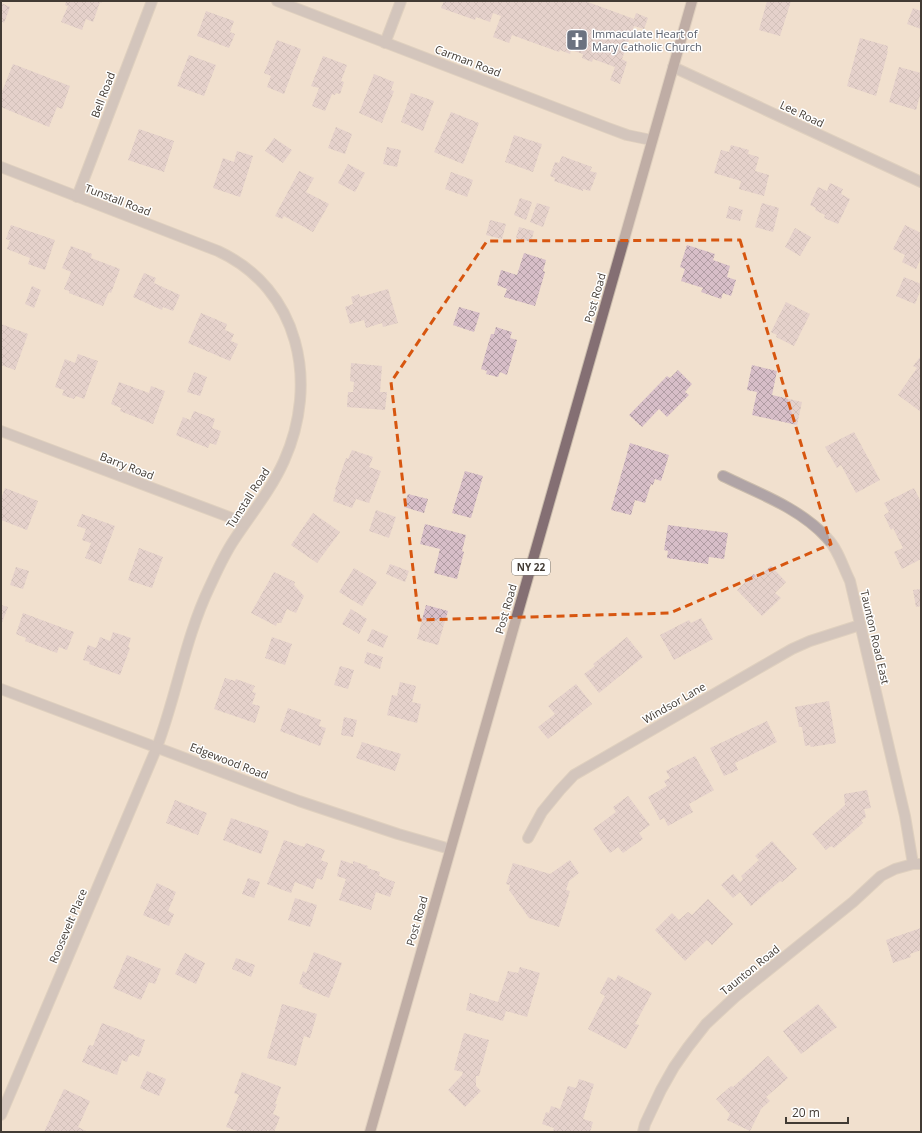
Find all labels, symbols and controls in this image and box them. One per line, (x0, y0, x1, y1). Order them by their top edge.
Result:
place label: Immaculate Heart of Mary Catholic Church (592, 26, 702, 54)
church icon: Immaculate Heart of Mary Catholic Church (564, 27, 590, 53)
street label: Carman Road (433, 41, 503, 80)
street label: Bell Road (87, 70, 118, 120)
street label: Lee Road (778, 97, 827, 130)
street label: Tunstall Road (83, 180, 153, 219)
street label: Post Road (580, 271, 609, 325)
street label: Barry Road (98, 448, 156, 483)
street label: Tunstall Road (222, 464, 273, 531)
road number: NY 22 (512, 559, 550, 575)
street label: Post Road (491, 582, 520, 636)
street label: Taunton Road East (857, 588, 894, 686)
street label: Windsor Lane (640, 678, 708, 727)
street label: Edgewood Road (188, 739, 270, 782)
street label: Roosevelt Place (45, 886, 90, 965)
street label: Post Road (402, 894, 431, 948)
street label: Taunton Road (717, 941, 782, 998)
scale bar (786, 1099, 848, 1125)
text: 20 m (792, 1104, 820, 1121)

